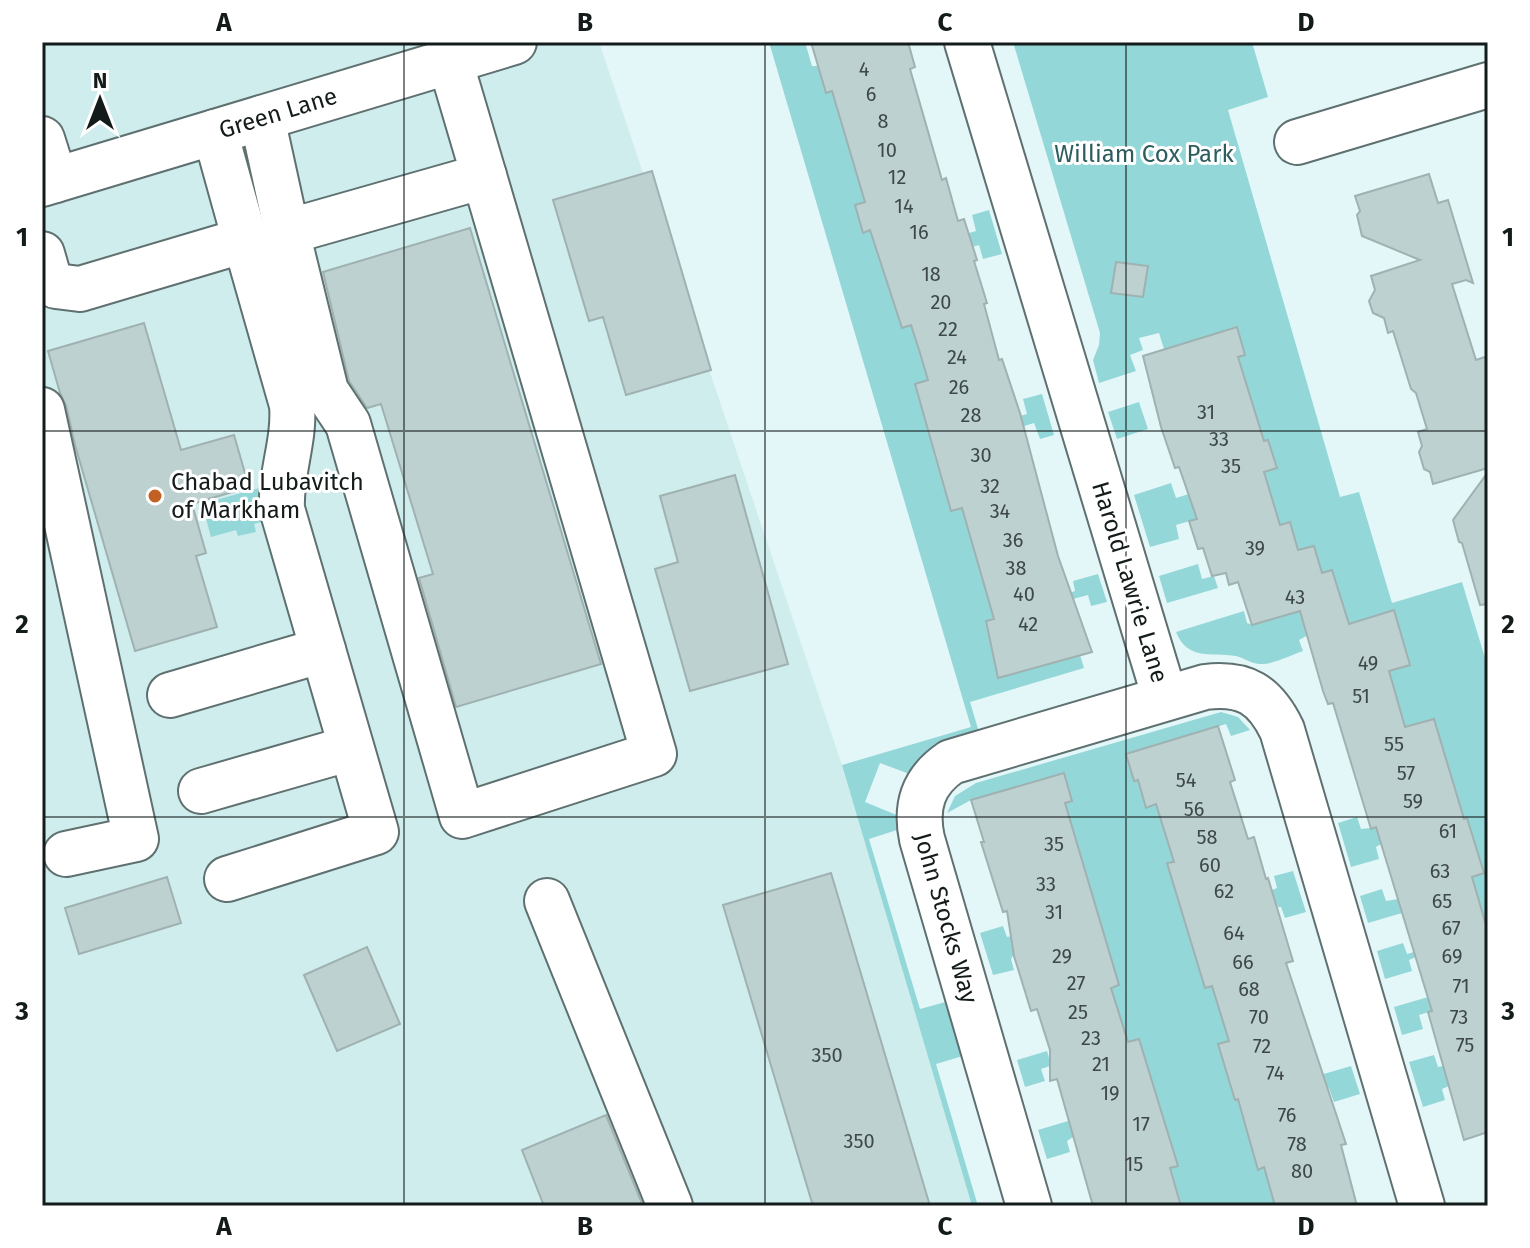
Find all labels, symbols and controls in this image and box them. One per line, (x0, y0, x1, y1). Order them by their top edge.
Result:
text: A (215, 7, 232, 38)
text: B (577, 7, 593, 38)
text: C (938, 7, 953, 38)
text: D (1298, 7, 1315, 38)
house number: 4 (859, 57, 870, 81)
north arrow (60, 60, 140, 140)
text: N (93, 67, 107, 94)
street label: Green Lane (215, 82, 341, 144)
house number: 6 (866, 82, 876, 106)
house number: 8 (877, 109, 889, 133)
house number: 10 (877, 138, 897, 162)
park label: William Cox Park (1054, 140, 1234, 168)
house number: 12 (888, 165, 906, 189)
house number: 14 (894, 194, 914, 218)
house number: 16 (909, 220, 929, 244)
text: 1 (16, 222, 28, 253)
text: 1 (1502, 222, 1514, 253)
house number: 18 (921, 262, 941, 286)
house number: 20 (930, 290, 952, 314)
house number: 22 (938, 317, 958, 341)
house number: 24 (947, 345, 967, 369)
house number: 26 (949, 375, 969, 399)
house number: 31 (1197, 400, 1215, 424)
house number: 28 (961, 403, 981, 427)
house number: 33 (1209, 427, 1229, 451)
house number: 30 (970, 443, 992, 467)
house number: 35 (1221, 454, 1241, 478)
place label: Chabad Lubavitch of Markham (171, 468, 364, 524)
house number: 32 (980, 474, 1000, 498)
street label: Harold Lawrie Lane (1086, 478, 1174, 686)
marker: Chabad Lubavitch of Markham (146, 487, 164, 505)
house number: 34 (990, 499, 1011, 523)
house number: 36 (1003, 528, 1023, 552)
house number: 39 (1245, 536, 1265, 560)
house number: 38 (1006, 556, 1027, 580)
house number: 40 (1013, 582, 1035, 606)
house number: 43 (1285, 585, 1305, 609)
text: 2 (15, 609, 29, 640)
text: 2 (1501, 609, 1515, 640)
house number: 42 (1018, 612, 1038, 636)
house number: 49 (1358, 651, 1378, 675)
house number: 51 (1352, 684, 1370, 708)
house number: 55 (1384, 732, 1404, 756)
house number: 57 (1397, 761, 1415, 785)
house number: 54 (1176, 768, 1197, 792)
house number: 59 (1403, 789, 1423, 813)
house number: 56 (1184, 797, 1204, 821)
house number: 61 (1439, 819, 1457, 843)
house number: 58 (1196, 825, 1218, 849)
street label: John Stocks Way (908, 830, 984, 1007)
house number: 35 (1044, 832, 1064, 856)
house number: 60 (1199, 853, 1221, 877)
house number: 63 (1430, 859, 1450, 883)
house number: 33 (1036, 872, 1056, 896)
house number: 62 (1214, 879, 1234, 903)
house number: 65 (1432, 889, 1452, 913)
house number: 31 (1045, 900, 1063, 924)
house number: 67 (1441, 916, 1461, 940)
house number: 64 (1223, 921, 1245, 945)
house number: 29 (1052, 944, 1072, 968)
house number: 69 (1442, 944, 1462, 968)
house number: 66 (1232, 950, 1254, 974)
house number: 27 (1067, 971, 1085, 995)
house number: 71 (1452, 974, 1470, 998)
house number: 68 (1238, 977, 1260, 1001)
text: 3 (14, 996, 29, 1027)
text: 3 (1500, 996, 1515, 1027)
house number: 25 (1068, 1000, 1088, 1024)
house number: 70 (1249, 1005, 1269, 1029)
house number: 73 (1450, 1005, 1468, 1029)
house number: 23 (1081, 1026, 1101, 1050)
house number: 75 (1456, 1033, 1474, 1057)
house number: 72 (1253, 1034, 1271, 1058)
house number: 350 (811, 1043, 843, 1067)
house number: 21 (1092, 1052, 1110, 1076)
house number: 74 (1266, 1061, 1285, 1085)
house number: 19 (1100, 1081, 1120, 1105)
house number: 76 (1277, 1103, 1297, 1127)
house number: 17 (1132, 1112, 1150, 1136)
house number: 350 (843, 1129, 875, 1153)
house number: 78 (1287, 1132, 1307, 1156)
house number: 15 (1125, 1152, 1143, 1176)
house number: 80 (1291, 1159, 1313, 1183)
text: A (215, 1211, 232, 1242)
text: B (577, 1211, 593, 1242)
text: C (938, 1211, 953, 1242)
text: D (1298, 1211, 1315, 1242)

